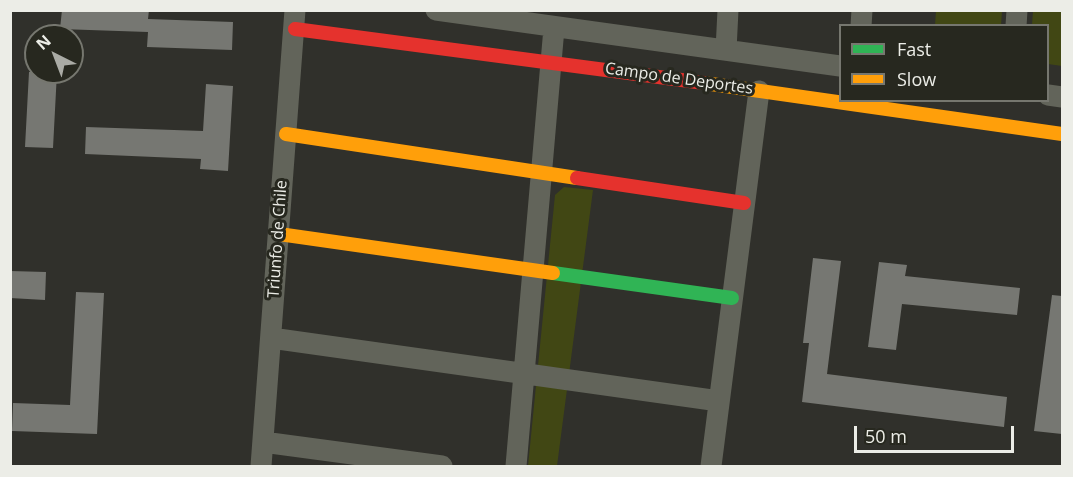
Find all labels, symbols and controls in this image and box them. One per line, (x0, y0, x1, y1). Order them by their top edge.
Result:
north arrow (24, 24, 84, 84)
legend (839, 24, 1049, 102)
text: N (31, 30, 55, 55)
text: Fast (897, 37, 931, 61)
street label: Campo de Deportes (604, 59, 754, 99)
text: Slow (897, 67, 936, 91)
street label: Triunfo de Chile (264, 179, 292, 299)
scale bar (857, 414, 1018, 452)
text: 50 m (865, 424, 907, 448)

